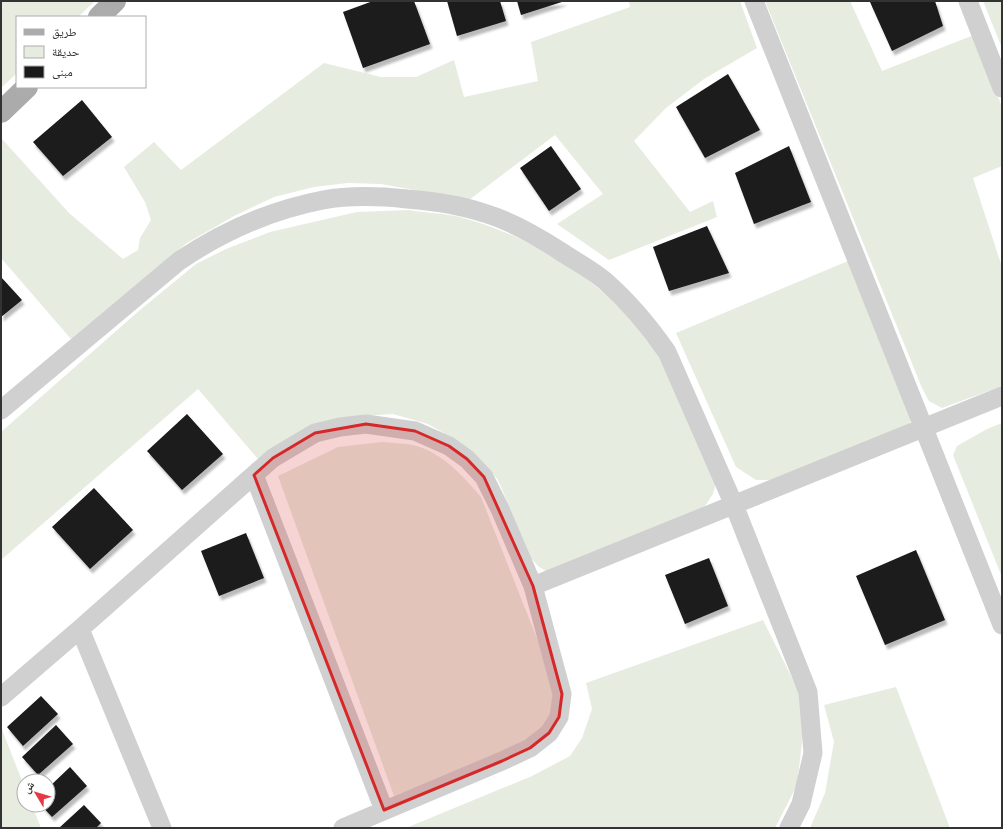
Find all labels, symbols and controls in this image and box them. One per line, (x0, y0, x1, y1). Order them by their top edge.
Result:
legend (16, 16, 146, 88)
text: طريق (52, 23, 77, 40)
text: حديقة (52, 43, 80, 60)
text: مبنى (52, 63, 73, 80)
north arrow (16, 773, 56, 813)
text: ش (18, 777, 38, 796)

